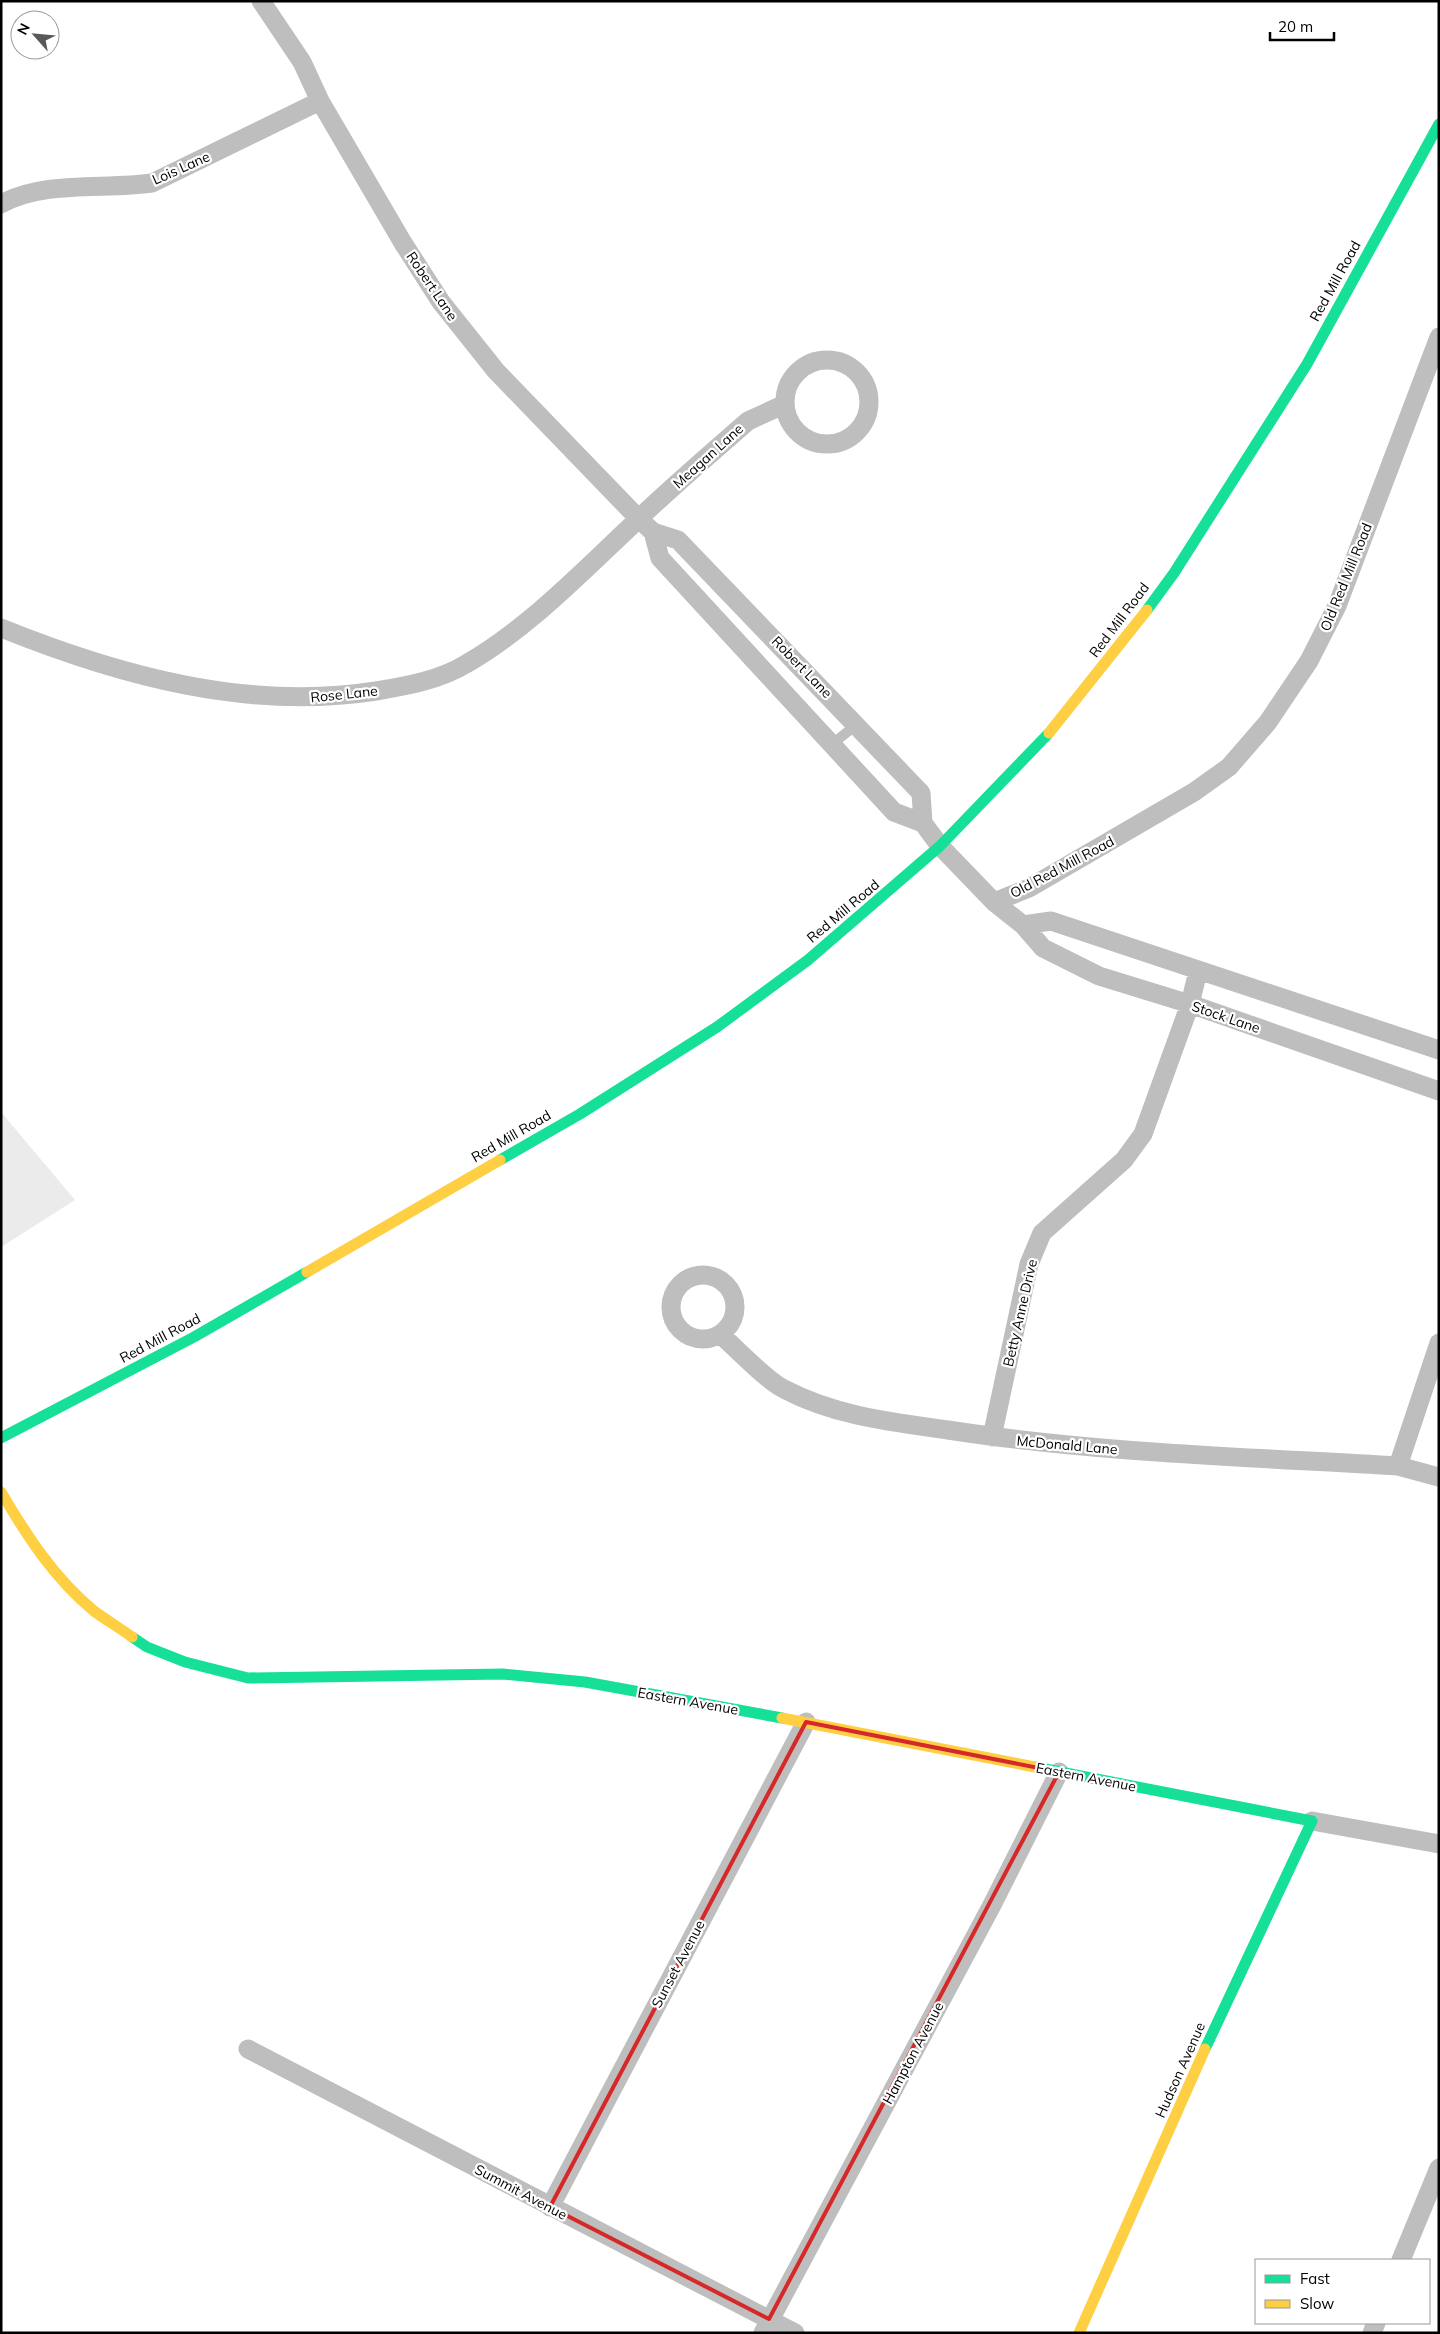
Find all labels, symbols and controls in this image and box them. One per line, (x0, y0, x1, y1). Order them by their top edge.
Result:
north arrow (10, 10, 60, 60)
scale bar (1270, 10, 1334, 42)
text: 20 m (1278, 17, 1313, 36)
text: N (13, 20, 34, 38)
street label: Lois Lane (149, 147, 213, 189)
street label: Red Mill Road (1306, 238, 1364, 324)
street label: Robert Lane (402, 248, 462, 324)
street label: Meagan Lane (669, 420, 747, 492)
street label: Old Red Mill Road (1316, 520, 1376, 634)
street label: Red Mill Road (1085, 579, 1153, 661)
street label: Robert Lane (768, 632, 836, 702)
street label: Rose Lane (309, 682, 379, 706)
street label: Old Red Mill Road (1007, 832, 1117, 902)
street label: Red Mill Road (803, 875, 883, 947)
street label: Stock Lane (1189, 997, 1263, 1037)
street label: Red Mill Road (468, 1106, 554, 1166)
street label: Betty Anne Drive (999, 1258, 1041, 1368)
street label: Red Mill Road (116, 1309, 204, 1367)
street label: McDonald Lane (1016, 1432, 1118, 1458)
street label: Eastern Avenue (636, 1683, 740, 1719)
street label: Eastern Avenue (1034, 1758, 1138, 1796)
street label: Sunset Avenue (647, 1917, 709, 2011)
street label: Hampton Avenue (878, 1999, 948, 2107)
street label: Hudson Avenue (1151, 2019, 1209, 2121)
street label: Summit Avenue (472, 2160, 570, 2224)
legend (1255, 2259, 1430, 2324)
text: Fast (1300, 2269, 1330, 2288)
text: Slow (1300, 2294, 1334, 2313)

